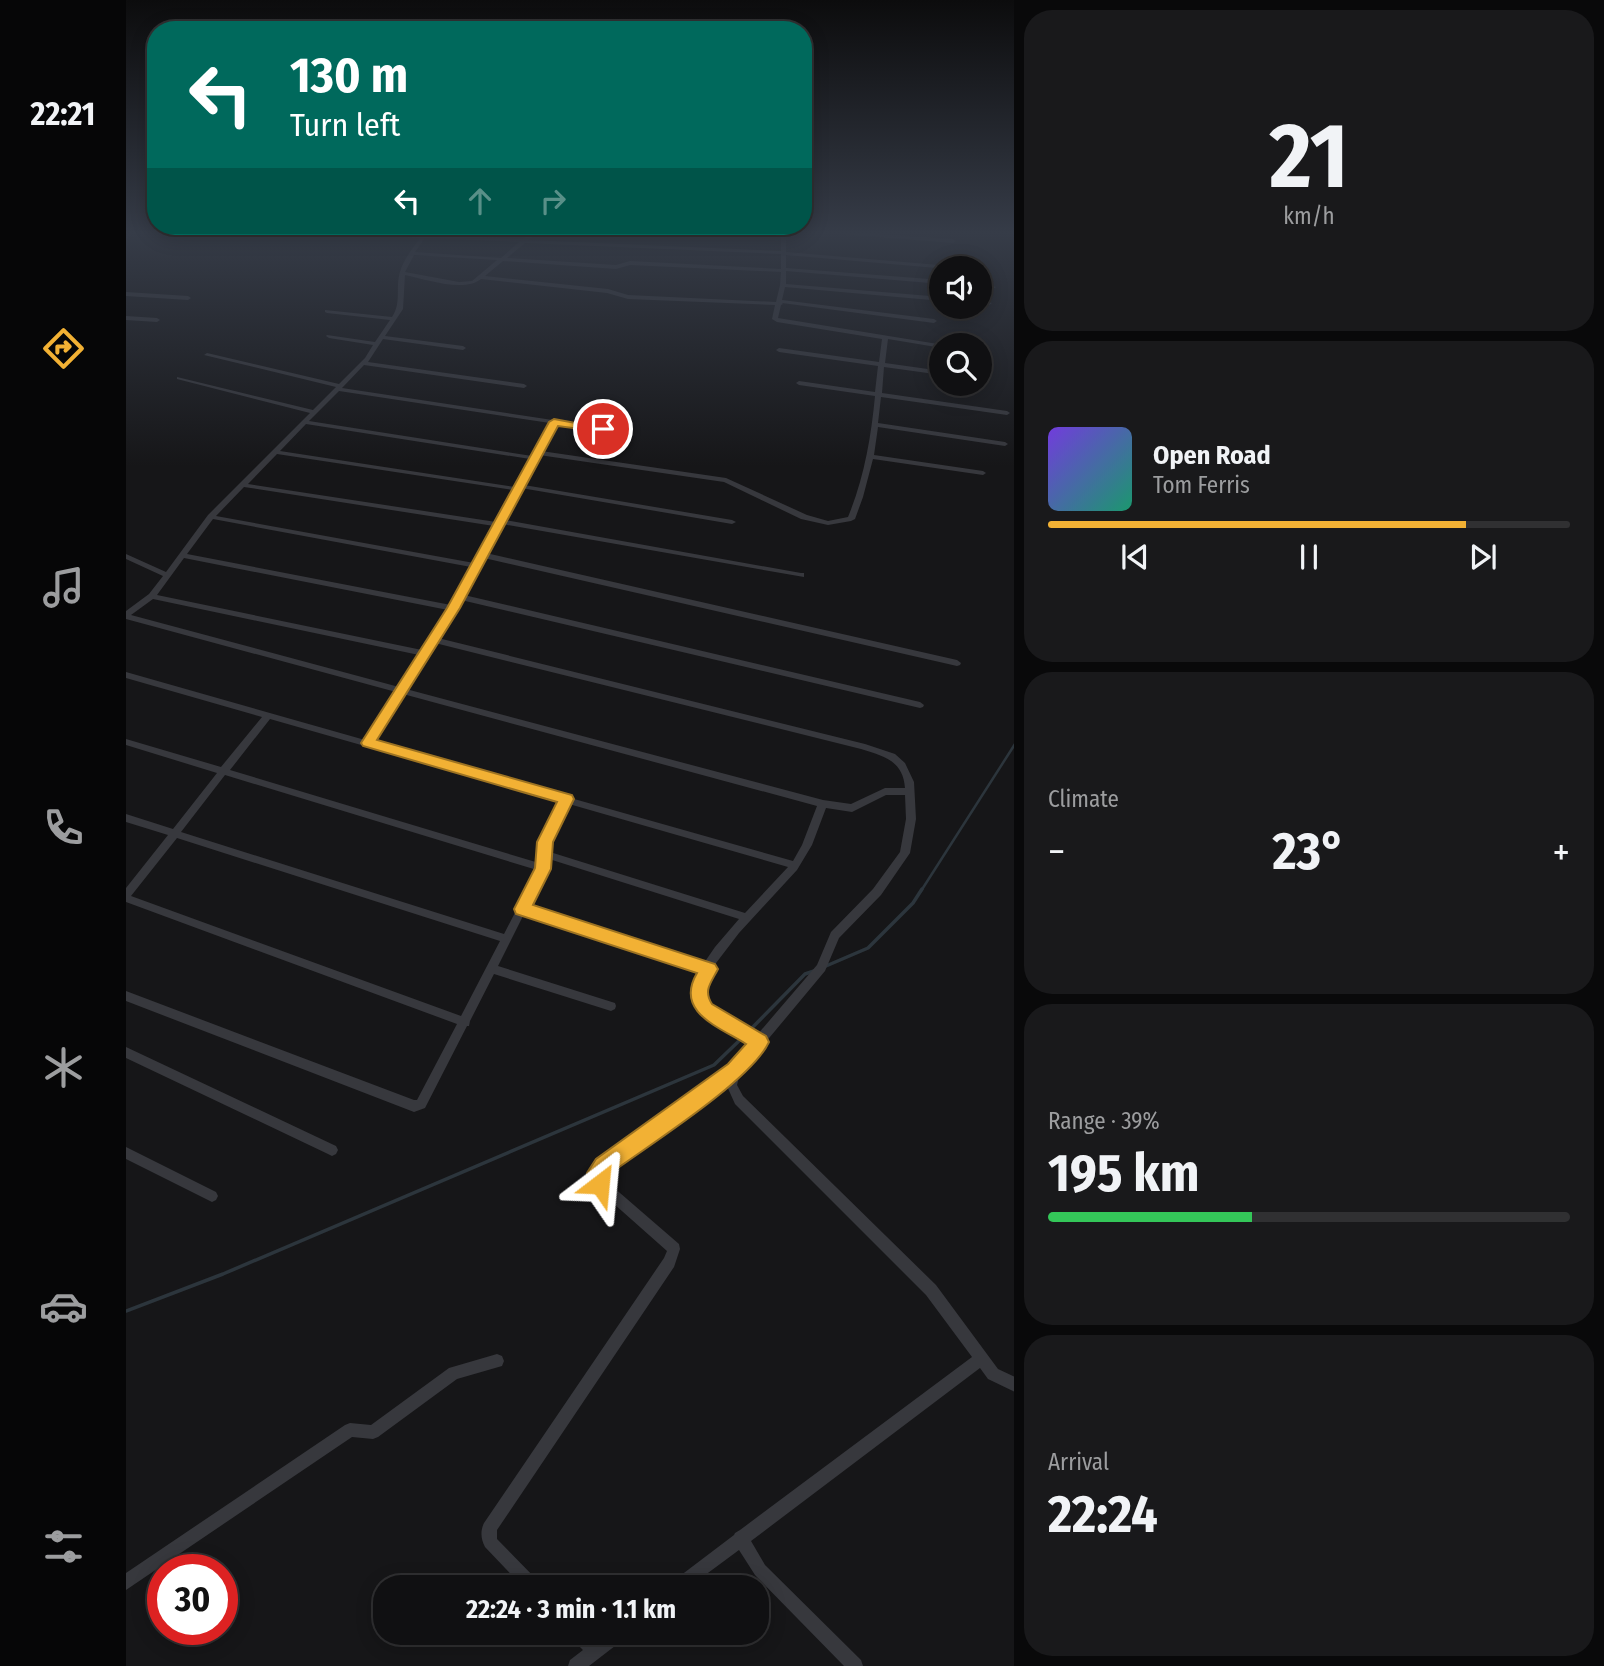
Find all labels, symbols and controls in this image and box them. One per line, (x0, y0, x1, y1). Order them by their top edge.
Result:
text: 130 m (290, 46, 408, 105)
icon: left (175, 49, 266, 140)
text: 22:21 (31, 95, 95, 133)
text: 21 (1269, 102, 1349, 211)
text: Turn left (290, 106, 400, 144)
icon: left (388, 182, 426, 220)
icon: ahead (461, 182, 499, 220)
icon: right (534, 182, 572, 220)
text: km/h (1283, 202, 1335, 230)
map controls (929, 256, 992, 396)
button: sound (929, 256, 992, 319)
icon: directions (39, 324, 88, 373)
button: search (929, 333, 992, 396)
pin (573, 399, 633, 459)
icon: arrive (584, 410, 622, 448)
text: Open Road (1153, 440, 1271, 471)
text: Tom Ferris (1153, 471, 1250, 499)
icon: previous (1116, 538, 1154, 576)
icon: pause (1290, 538, 1328, 576)
icon: next (1464, 538, 1502, 576)
icon: music (39, 563, 88, 612)
text: Climate (1048, 785, 1119, 813)
icon: phone (39, 803, 88, 852)
text: 23° (1272, 820, 1345, 883)
text: − (1048, 829, 1065, 875)
text: + (1553, 829, 1570, 875)
icon: climate (39, 1043, 88, 1092)
text: Range · 39% (1048, 1107, 1160, 1135)
text: 195 km (1048, 1142, 1199, 1205)
position arrow (563, 1147, 637, 1221)
icon: car (39, 1282, 88, 1331)
text: Arrival (1048, 1448, 1109, 1476)
text: 22:24 (1048, 1483, 1158, 1546)
icon: filters (39, 1522, 88, 1571)
speed limit sign: 30 (147, 1554, 238, 1645)
text: 22:24 · 3 min · 1.1 km (466, 1594, 676, 1625)

